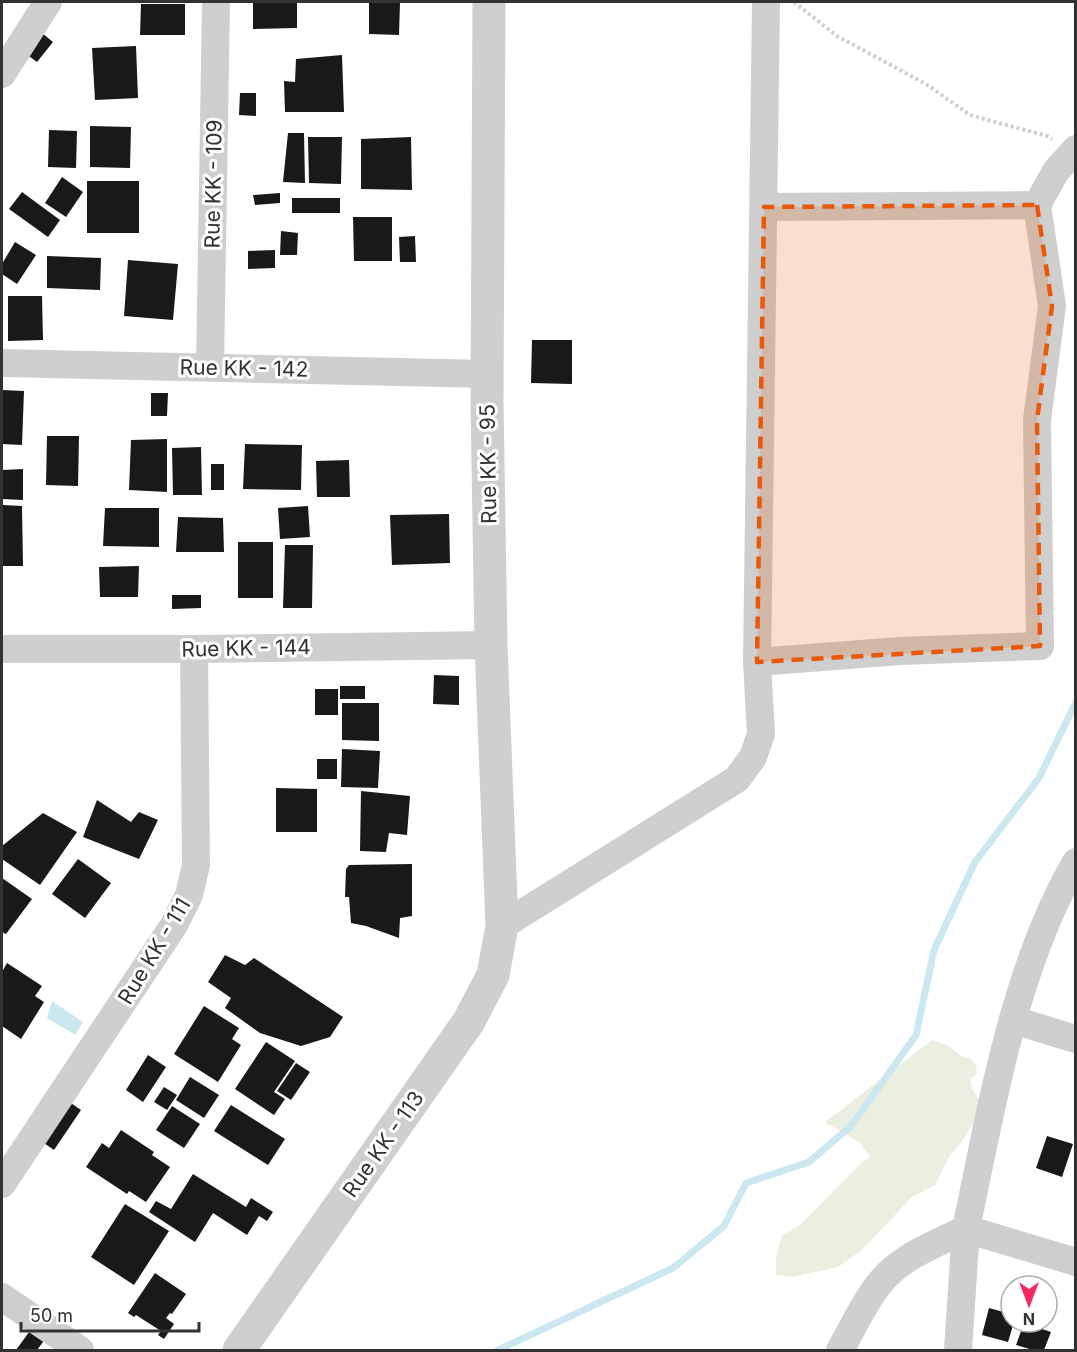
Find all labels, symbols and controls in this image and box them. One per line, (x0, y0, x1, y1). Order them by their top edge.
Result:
street label: Rue KK - 109 (199, 119, 227, 249)
street label: Rue KK - 142 (179, 354, 309, 382)
street label: Rue KK - 95 (474, 404, 502, 524)
street label: Rue KK - 144 (181, 634, 311, 662)
street label: Rue KK - 111 (113, 893, 195, 1009)
street label: Rue KK - 113 (337, 1086, 429, 1202)
north arrow (999, 1274, 1059, 1334)
scale bar (21, 1295, 200, 1333)
text: 50 m (30, 1305, 73, 1326)
text: N (1023, 1309, 1035, 1329)

